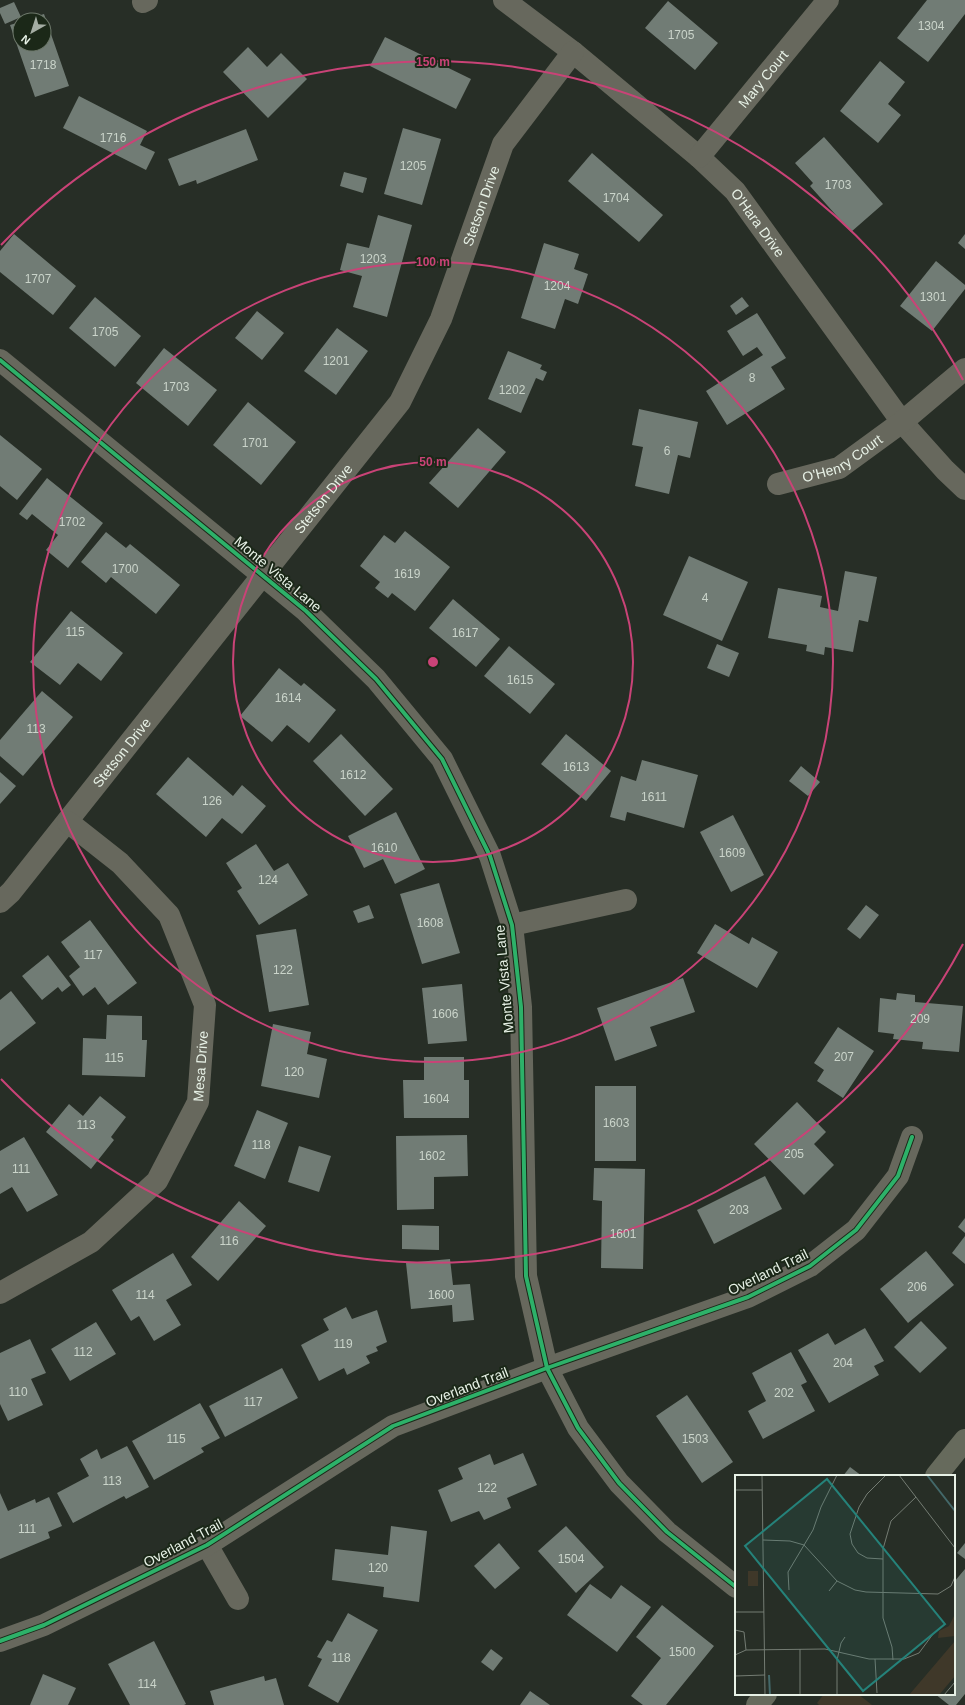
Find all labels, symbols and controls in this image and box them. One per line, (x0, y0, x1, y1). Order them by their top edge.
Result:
north arrow (12, 12, 52, 52)
house number: 1304 (918, 19, 945, 33)
house number: 1705 (668, 28, 695, 42)
text: N (19, 33, 33, 47)
street label: Mary Court (735, 47, 791, 111)
text: 150 m (416, 55, 450, 69)
house number: 1718 (30, 58, 57, 72)
house number: 1716 (100, 131, 127, 145)
house number: 1205 (400, 159, 427, 173)
street label: Stetson Drive (459, 163, 503, 248)
house number: 1703 (825, 178, 852, 192)
street label: O'Hara Drive (728, 185, 788, 260)
house number: 1704 (603, 191, 630, 205)
house number: 1203 (360, 252, 387, 266)
text: 100 m (416, 255, 450, 269)
house number: 1707 (25, 272, 52, 286)
house number: 1204 (544, 279, 571, 293)
house number: 1301 (920, 290, 947, 304)
house number: 1705 (92, 325, 119, 339)
house number: 1201 (323, 354, 350, 368)
house number: 8 (749, 371, 756, 385)
house number: 1703 (163, 380, 190, 394)
house number: 1202 (499, 383, 526, 397)
street label: O'Henry Court (801, 431, 885, 485)
house number: 1701 (242, 436, 269, 450)
house number: 6 (664, 444, 671, 458)
text: 50 m (419, 455, 447, 469)
street label: Stetson Drive (291, 461, 356, 537)
house number: 1702 (59, 515, 86, 529)
street label: Monte Vista Lane (231, 533, 325, 615)
house number: 1700 (112, 562, 139, 576)
house number: 1619 (394, 567, 421, 581)
house number: 4 (702, 591, 709, 605)
house number: 115 (65, 625, 85, 639)
house number: 1617 (452, 626, 479, 640)
centre of rings (426, 655, 440, 669)
house number: 1615 (507, 673, 534, 687)
house number: 1614 (275, 691, 302, 705)
street label: Stetson Drive (89, 714, 154, 790)
house number: 113 (26, 722, 46, 736)
house number: 1613 (563, 760, 590, 774)
house number: 1612 (340, 768, 367, 782)
house number: 1611 (641, 790, 667, 804)
house number: 126 (202, 794, 222, 808)
house number: 1610 (371, 841, 398, 855)
house number: 1609 (719, 846, 746, 860)
house number: 124 (258, 873, 278, 887)
house number: 1608 (417, 916, 444, 930)
street label: Monte Vista Lane (491, 924, 517, 1034)
house number: 117 (83, 948, 103, 962)
house number: 122 (273, 963, 293, 977)
house number: 1606 (432, 1007, 459, 1021)
house number: 209 (910, 1012, 930, 1026)
street label: Mesa Drive (190, 1030, 211, 1102)
house number: 207 (834, 1050, 854, 1064)
house number: 115 (104, 1051, 124, 1065)
house number: 120 (284, 1065, 304, 1079)
house number: 1604 (423, 1092, 450, 1106)
house number: 1603 (603, 1116, 630, 1130)
house number: 113 (76, 1118, 96, 1132)
house number: 118 (251, 1138, 271, 1152)
house number: 205 (784, 1147, 804, 1161)
house number: 1602 (419, 1149, 446, 1163)
house number: 111 (12, 1162, 30, 1176)
house number: 203 (729, 1203, 749, 1217)
house number: 1601 (610, 1227, 637, 1241)
house number: 116 (219, 1234, 239, 1248)
street label: Overland Trail (725, 1246, 811, 1298)
house number: 206 (907, 1280, 927, 1294)
house number: 114 (135, 1288, 155, 1302)
house number: 1600 (428, 1288, 455, 1302)
house number: 119 (333, 1337, 353, 1351)
house number: 112 (73, 1345, 93, 1359)
house number: 204 (833, 1356, 853, 1370)
street label: Overland Trail (423, 1364, 511, 1410)
house number: 110 (8, 1385, 28, 1399)
house number: 202 (774, 1386, 794, 1400)
house number: 117 (243, 1395, 263, 1409)
house number: 115 (166, 1432, 186, 1446)
house number: 1503 (682, 1432, 709, 1446)
house number: 113 (102, 1474, 122, 1488)
inset map (735, 1475, 955, 1695)
house number: 122 (477, 1481, 497, 1495)
street label: Overland Trail (141, 1515, 225, 1571)
house number: 111 (18, 1522, 36, 1536)
house number: 1504 (558, 1552, 585, 1566)
house number: 120 (368, 1561, 388, 1575)
house number: 1500 (669, 1645, 696, 1659)
house number: 118 (331, 1651, 351, 1665)
house number: 114 (137, 1677, 157, 1691)

